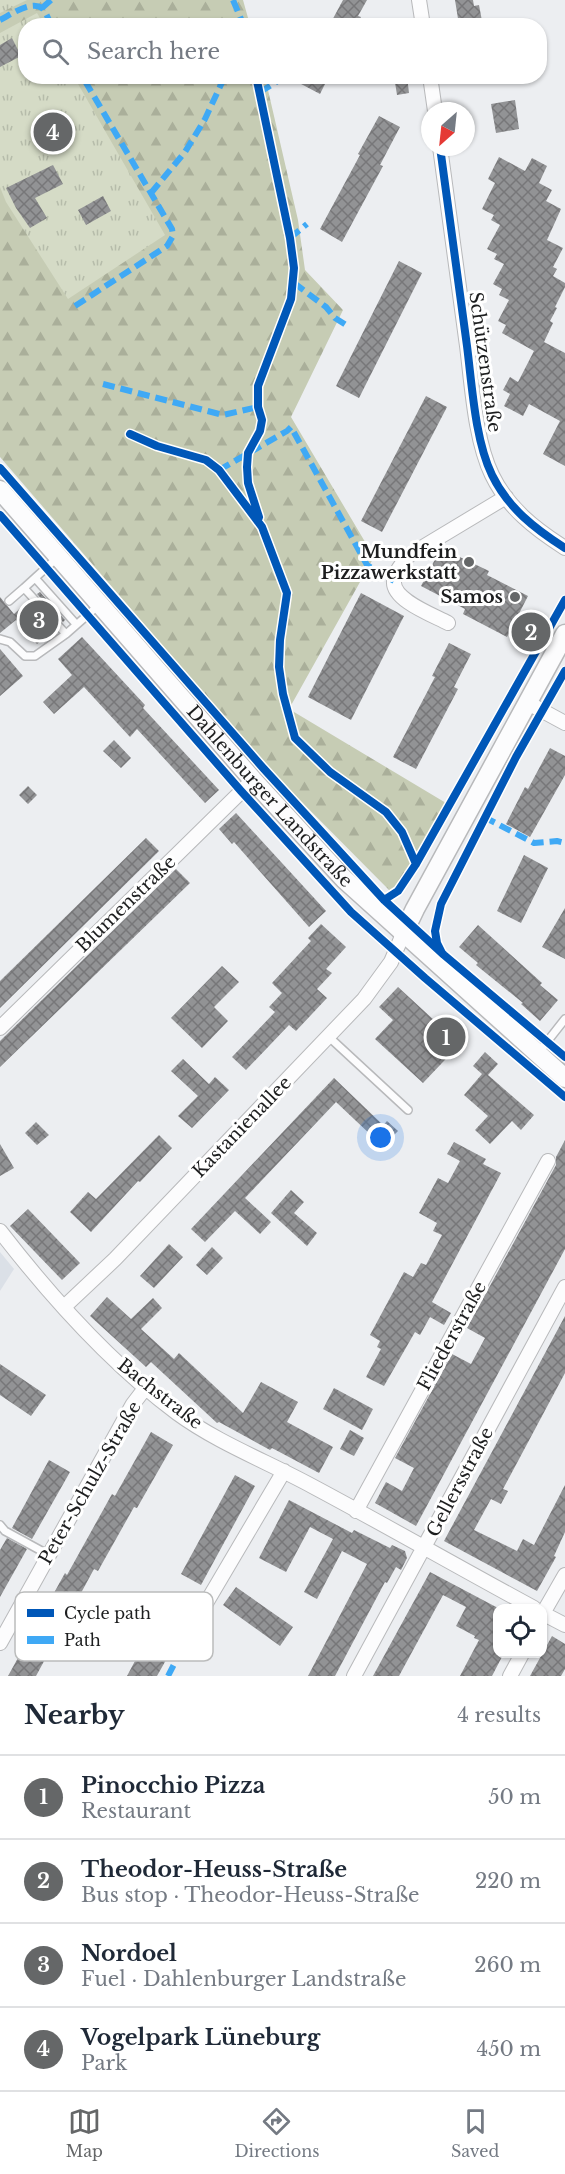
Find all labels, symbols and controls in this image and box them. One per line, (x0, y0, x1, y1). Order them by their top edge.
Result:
search box (18, 18, 547, 84)
icon: search (39, 35, 72, 68)
text: Search here (87, 38, 220, 65)
north arrow (421, 102, 475, 156)
pin: 4 (34, 110, 72, 154)
street label: Schützenstraße (464, 290, 506, 434)
place label: Mundfein Pizzawerkstatt (321, 541, 457, 584)
marker: Mundfein Pizzawerkstatt (462, 555, 476, 569)
place label: Samos (441, 586, 503, 608)
marker: Samos (508, 590, 522, 604)
pin: 3 (20, 598, 58, 642)
pin: 2 (512, 610, 550, 654)
street label: Dahlenburger Landstraße (182, 701, 357, 892)
street label: Blumenstraße (72, 851, 180, 957)
pin: 1 (426, 1014, 466, 1060)
street label: Kastanienallee (188, 1072, 296, 1182)
your location (366, 1123, 395, 1152)
street label: Fliederstraße (413, 1278, 491, 1394)
street label: Bachstraße (113, 1354, 207, 1434)
street label: Peter-Schulz-Straße (34, 1397, 146, 1569)
street label: Gellersstraße (422, 1423, 498, 1541)
legend (15, 1592, 213, 1661)
text: Cycle path (64, 1603, 151, 1623)
map controls (493, 1604, 547, 1658)
button: locate (493, 1604, 547, 1658)
text: Path (64, 1630, 101, 1650)
text: Nearby (24, 1699, 125, 1731)
text: 4 results (457, 1703, 541, 1727)
text: Pinocchio Pizza (81, 1772, 265, 1799)
text: 1 (39, 1785, 48, 1809)
text: 50 m (488, 1785, 541, 1809)
text: Restaurant (81, 1799, 191, 1823)
text: Theodor-Heuss-Straße (81, 1856, 347, 1883)
text: 2 (37, 1869, 50, 1893)
text: 220 m (475, 1869, 541, 1893)
text: Bus stop · Theodor-Heuss-Straße (81, 1883, 420, 1907)
text: Nordoel (81, 1940, 177, 1967)
text: 3 (37, 1953, 50, 1977)
text: 260 m (474, 1953, 541, 1977)
text: Fuel · Dahlenburger Landstraße (81, 1967, 406, 1991)
text: Vogelpark Lüneburg (81, 2024, 320, 2051)
text: 4 (37, 2037, 50, 2061)
text: 450 m (476, 2037, 541, 2061)
text: Park (81, 2051, 127, 2075)
tab: Map (66, 2105, 103, 2161)
tab: Directions (234, 2105, 319, 2161)
tab: Saved (451, 2105, 499, 2161)

